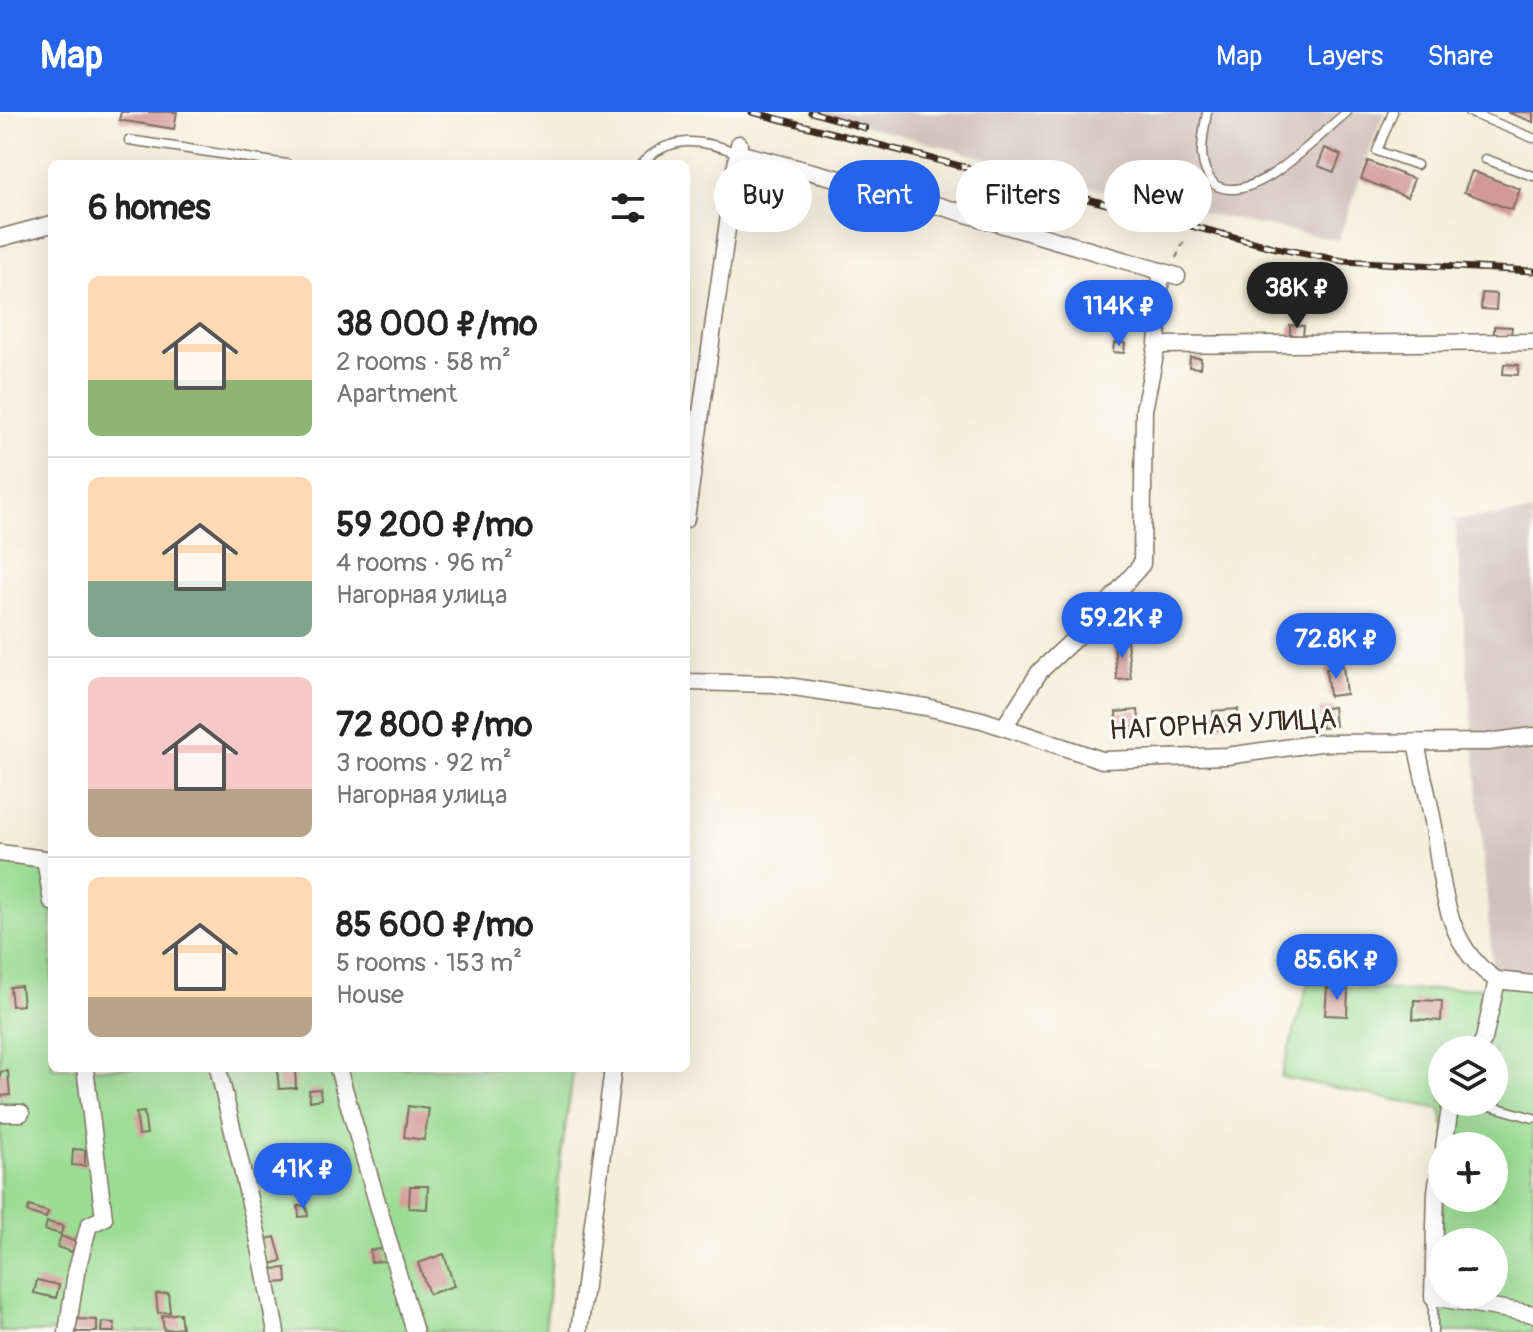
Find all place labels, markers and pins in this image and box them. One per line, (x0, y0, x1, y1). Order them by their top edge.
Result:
pin: 38K ₽ (1241, 262, 1353, 330)
pin: 114K ₽ (1054, 280, 1184, 348)
pin: 59.2K ₽ (1048, 592, 1196, 660)
pin: 72.8K ₽ (1262, 613, 1410, 681)
pin: 85.6K ₽ (1263, 934, 1411, 1002)
pin: 41K ₽ (247, 1143, 359, 1211)

